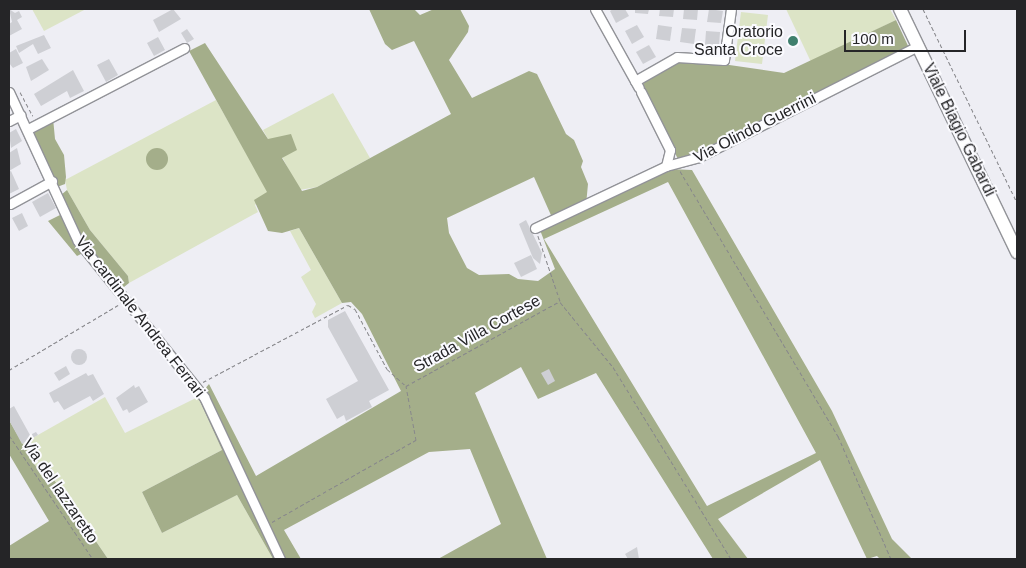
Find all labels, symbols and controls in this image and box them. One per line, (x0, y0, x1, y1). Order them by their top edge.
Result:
scale bar (846, 20, 968, 52)
place label: Oratorio Santa Croce (694, 22, 783, 60)
text: 100 m (852, 30, 894, 47)
marker: Oratorio Santa Croce (787, 35, 799, 47)
street label: Viale Biagio Gabardi (918, 60, 1000, 200)
street label: Via Olindo Guerrini (691, 89, 819, 167)
street label: Via cardinale Andrea Ferrari (71, 232, 209, 402)
street label: Strada Villa Cortese (410, 291, 544, 377)
street label: Via del lazzaretto (18, 435, 102, 547)

